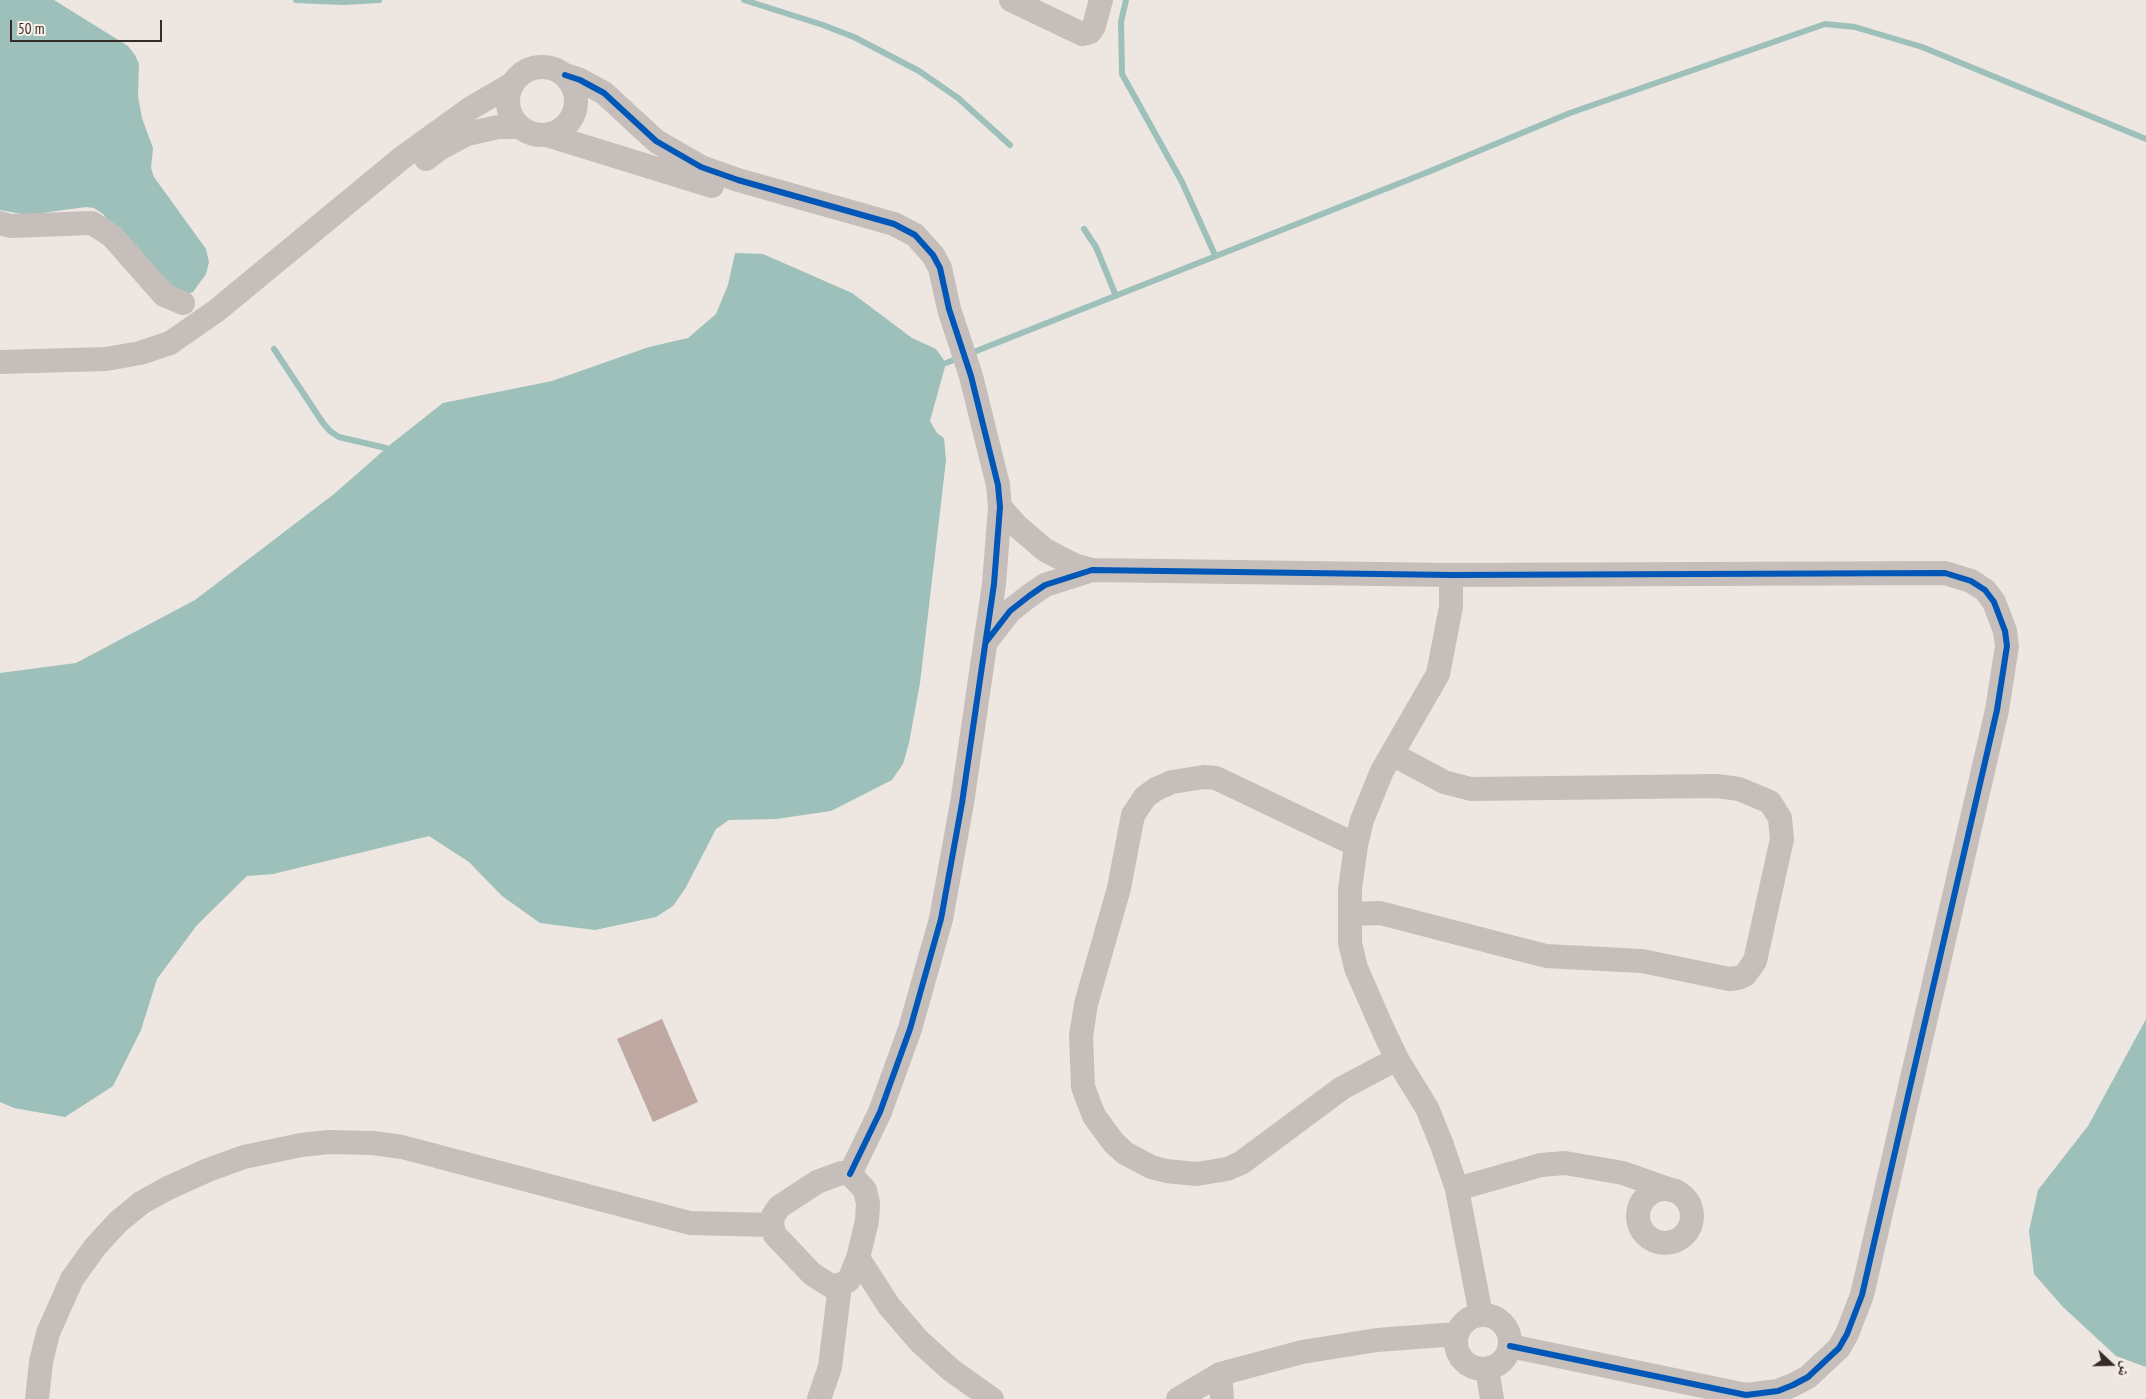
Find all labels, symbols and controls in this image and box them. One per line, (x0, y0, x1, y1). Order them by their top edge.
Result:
scale bar (12, 10, 165, 42)
text: 50 m (18, 19, 44, 38)
north arrow (2086, 1339, 2136, 1389)
text: ش (2114, 1359, 2136, 1380)

